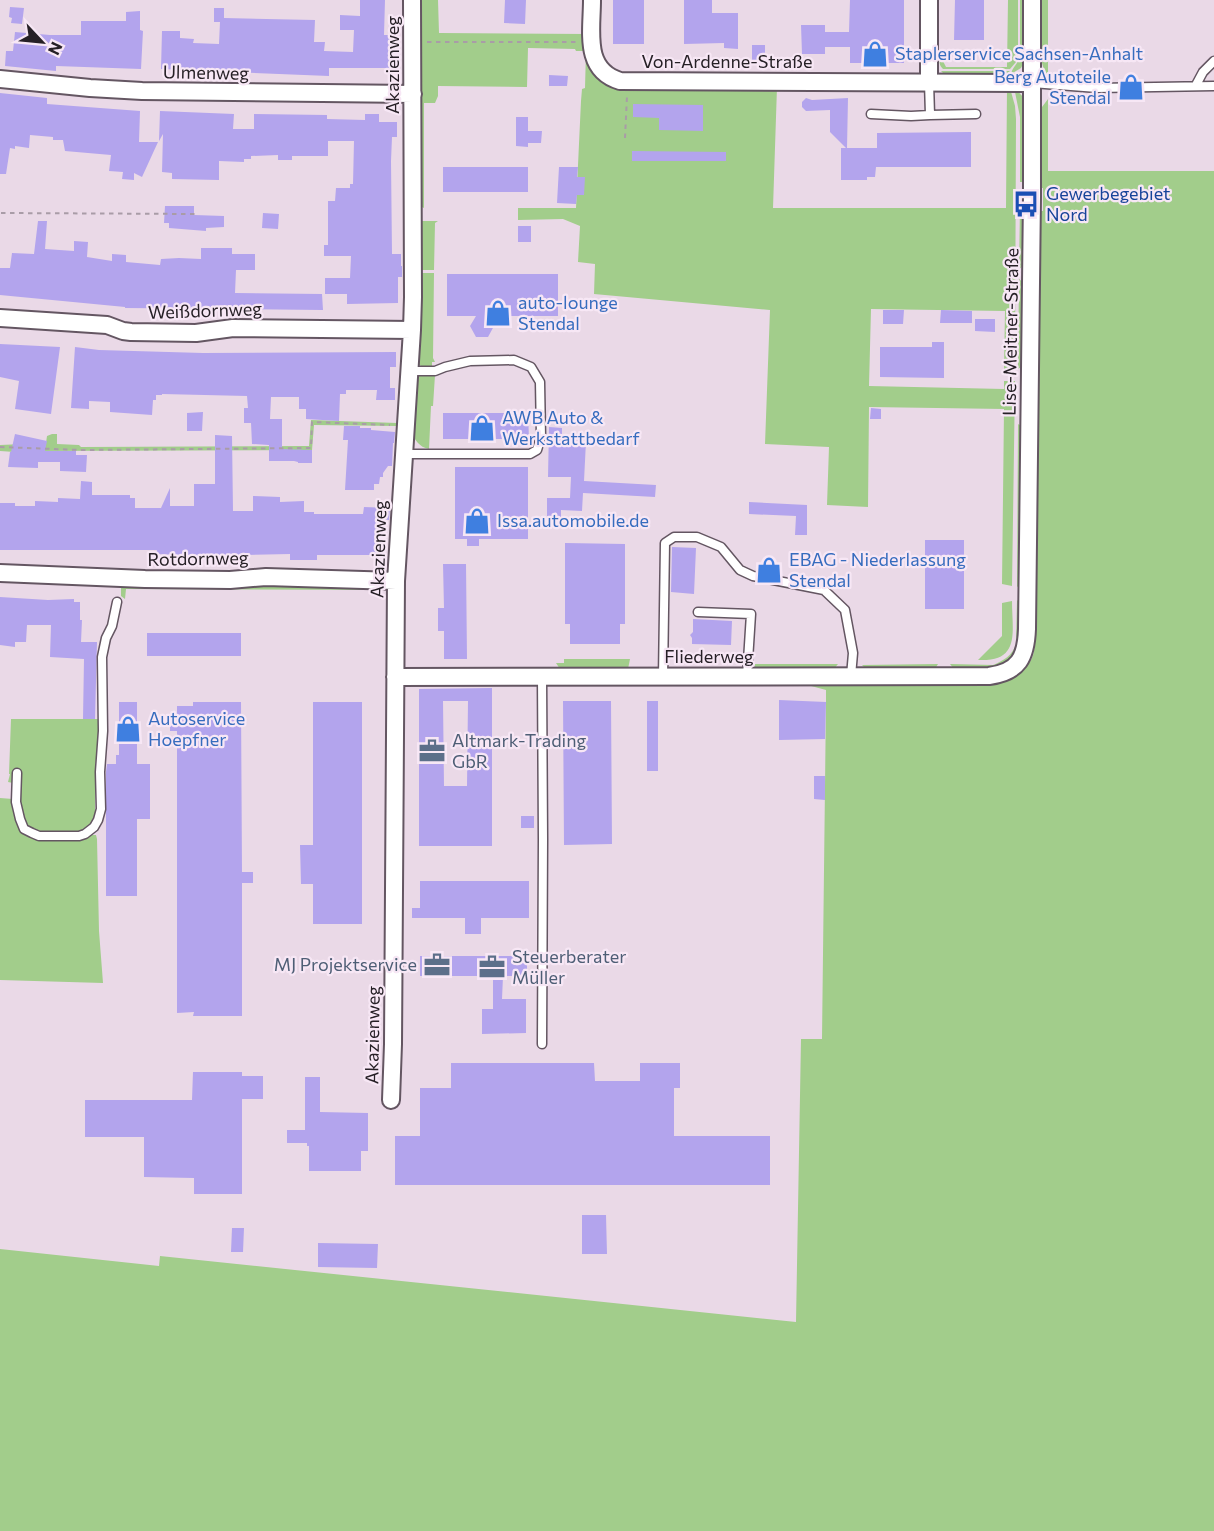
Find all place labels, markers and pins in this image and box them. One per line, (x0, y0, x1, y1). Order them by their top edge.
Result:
shop icon: Staplerservice Sachsen-Anhalt (860, 39, 890, 69)
place label: Staplerservice Sachsen-Anhalt (895, 42, 1143, 64)
place label: Berg Autoteile Stendal (994, 65, 1111, 108)
shop icon: Berg Autoteile Stendal (1116, 72, 1146, 102)
place label: Gewerbegebiet Nord (1046, 182, 1170, 225)
bus stop icon: Gewerbegebiet Nord (1011, 189, 1041, 219)
place label: auto-lounge Stendal (518, 291, 618, 334)
shop icon: auto-lounge Stendal (483, 298, 513, 328)
place label: AWB Auto & Werkstattbedarf (502, 406, 640, 449)
shop icon: AWB Auto & Werkstattbedarf (467, 413, 497, 443)
shop icon: Issa.automobile.de (462, 506, 492, 536)
place label: Issa.automobile.de (497, 509, 649, 531)
place label: EBAG - Niederlassung Stendal (789, 548, 966, 591)
shop icon: EBAG - Niederlassung Stendal (754, 555, 784, 585)
place label: Autoservice Hoepfner (148, 707, 245, 750)
shop icon: Autoservice Hoepfner (113, 714, 143, 744)
place label: Altmark-Trading GbR (452, 729, 586, 772)
office icon: Altmark-Trading GbR (417, 736, 447, 766)
place label: Steuerberater Müller (512, 945, 626, 988)
office icon: MJ Projektservice (422, 950, 452, 980)
office icon: Steuerberater Müller (477, 952, 507, 982)
place label: MJ Projektservice (274, 953, 417, 975)

